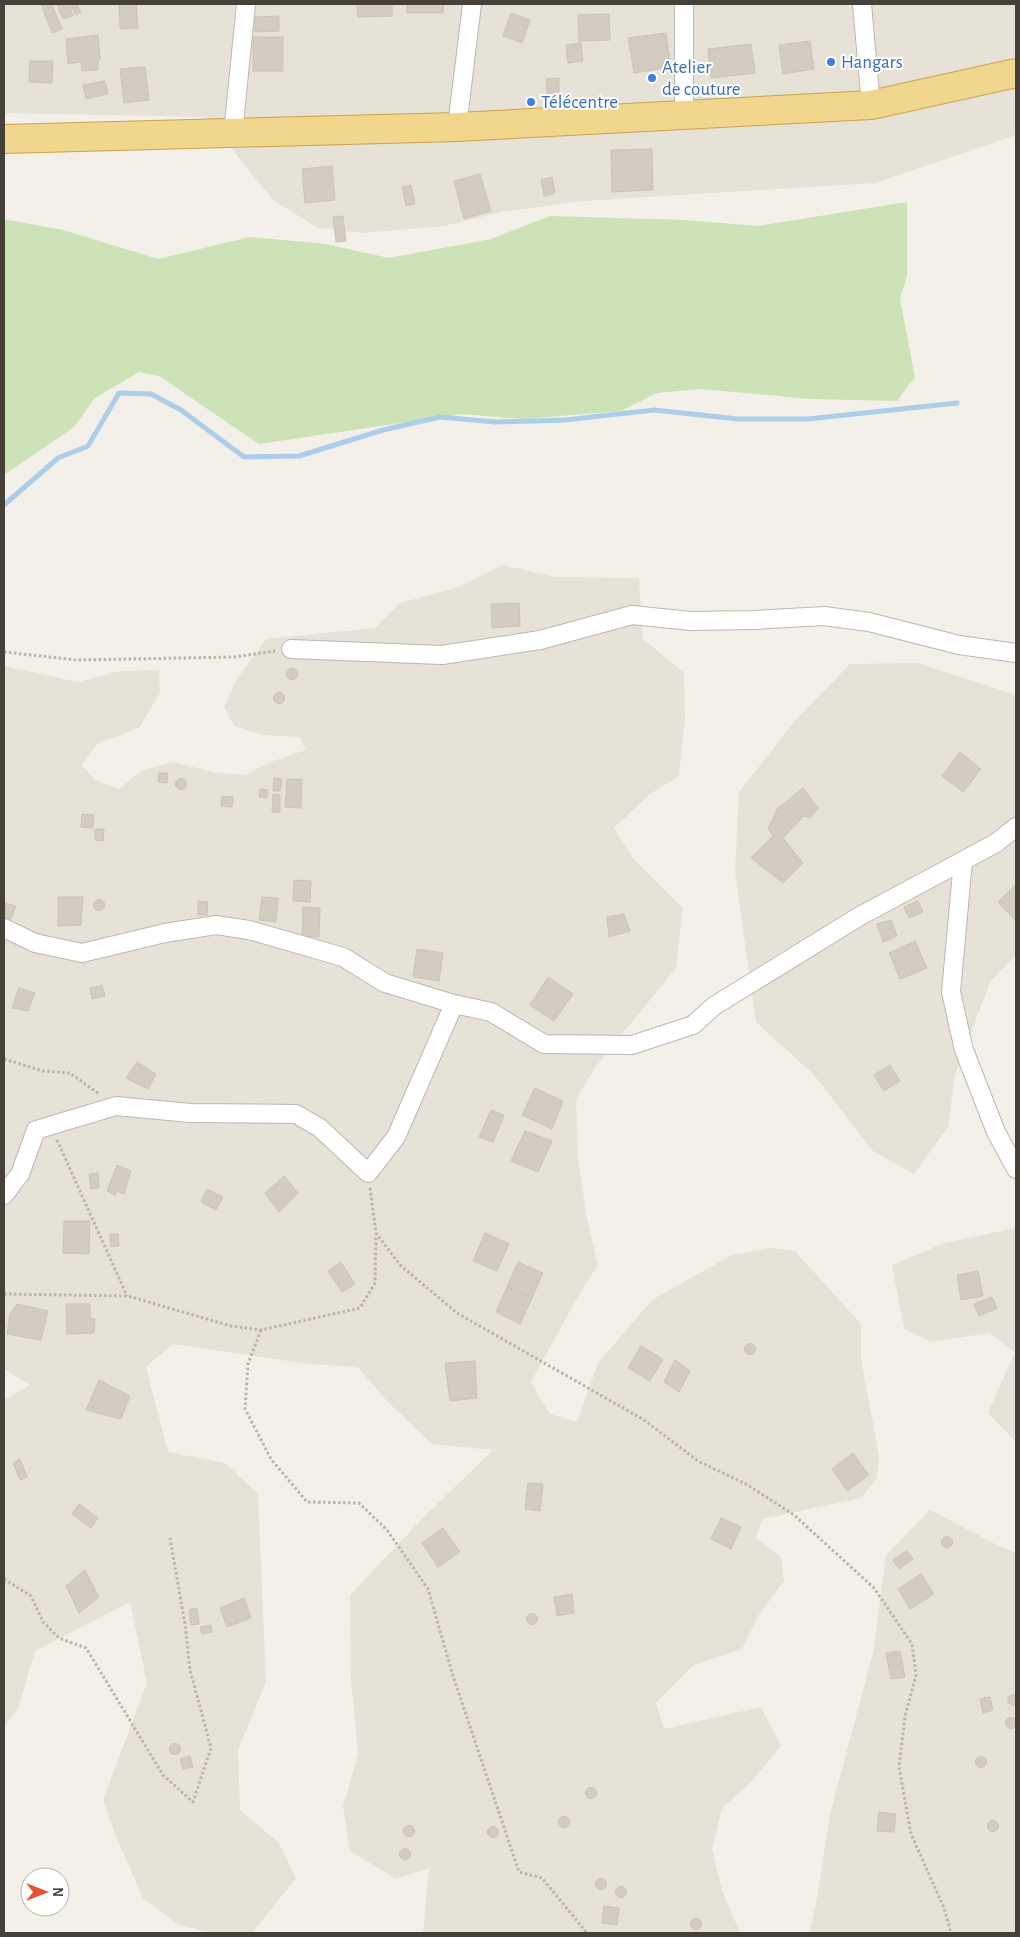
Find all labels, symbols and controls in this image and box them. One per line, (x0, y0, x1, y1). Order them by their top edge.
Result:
place label: Hangars (841, 53, 903, 72)
marker: Hangars (825, 56, 837, 68)
place label: Atelier de couture (662, 58, 741, 99)
marker: Atelier de couture (646, 72, 658, 84)
place label: Télécentre (541, 93, 618, 112)
marker: Télécentre (525, 96, 537, 108)
north arrow (20, 1867, 70, 1917)
text: N (50, 1887, 64, 1897)

